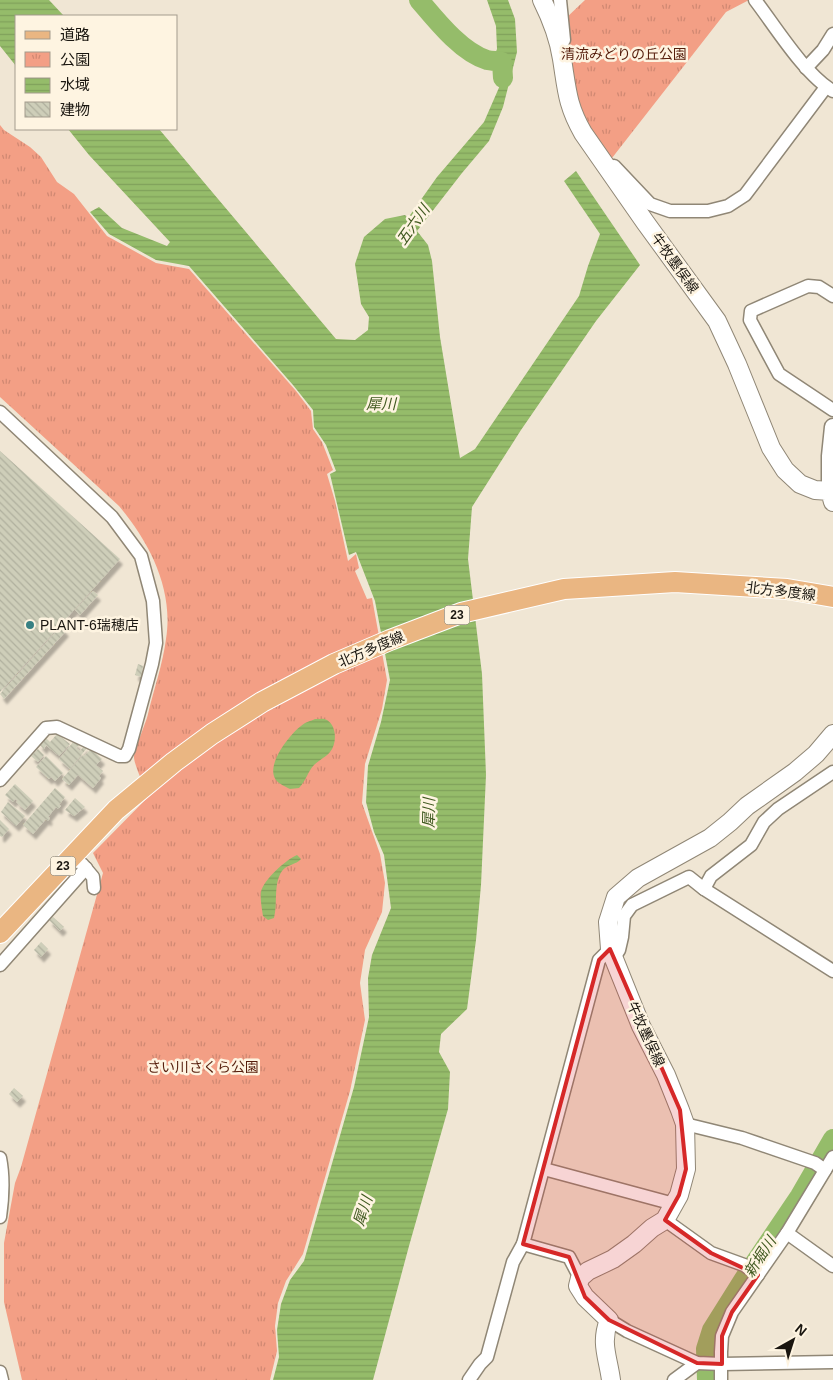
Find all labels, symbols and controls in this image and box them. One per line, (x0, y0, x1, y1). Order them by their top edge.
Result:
legend (15, 15, 178, 130)
text: 道路 (60, 26, 90, 43)
park label: 清流みどりの丘公園 (561, 46, 687, 62)
text: 公園 (60, 51, 90, 68)
text: 水域 (60, 76, 90, 93)
text: 建物 (60, 101, 90, 118)
water label: 五六川 (393, 200, 434, 248)
street label: 牛牧墨俣線 (648, 230, 702, 296)
water label: 犀川 (366, 395, 398, 412)
street label: 北方多度線 (745, 579, 817, 603)
road number: 23 (444, 606, 470, 624)
place label: PLANT-6瑞穂店 (40, 617, 139, 633)
marker: PLANT-6瑞穂店 (24, 619, 36, 631)
street label: 北方多度線 (336, 628, 406, 670)
water label: 犀川 (420, 796, 437, 828)
road number: 23 (50, 856, 76, 876)
street label: 牛牧墨俣線 (624, 999, 668, 1069)
park label: さい川さくら公園 (147, 1059, 259, 1075)
water label: 犀川 (350, 1192, 376, 1228)
water label: 新堀川 (740, 1232, 780, 1280)
north arrow (768, 1315, 818, 1365)
text: N (792, 1320, 810, 1339)

